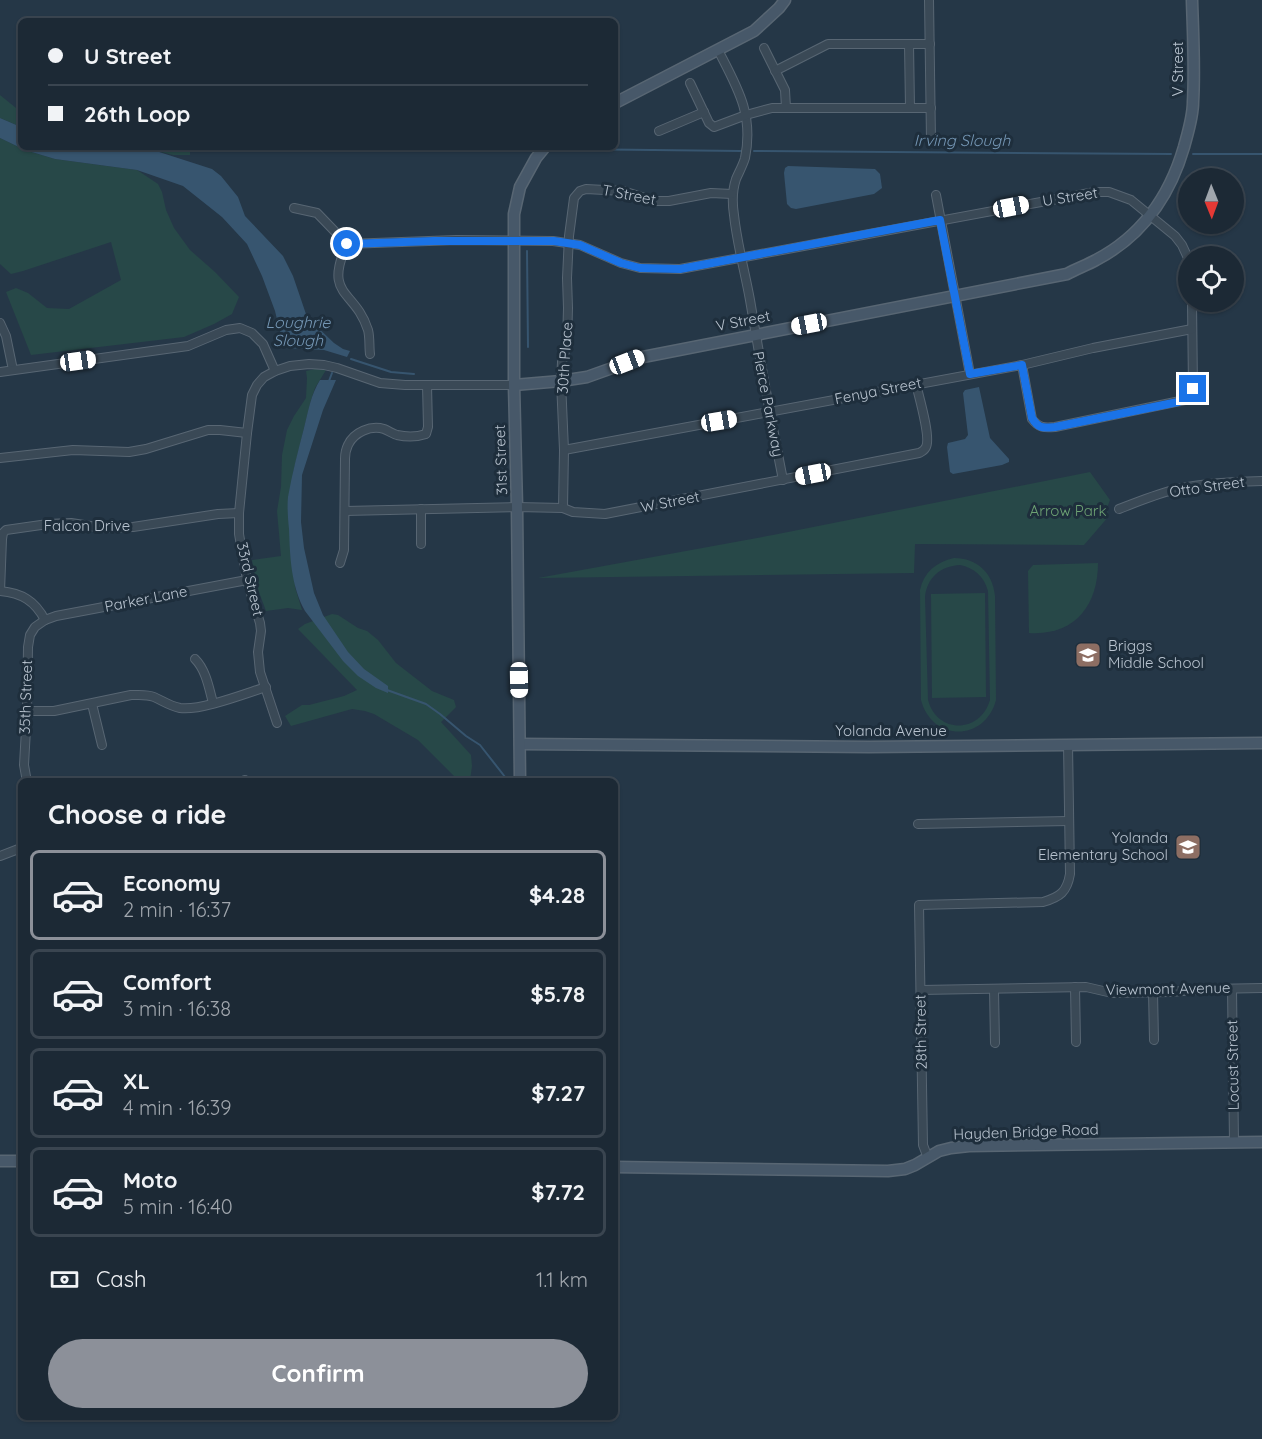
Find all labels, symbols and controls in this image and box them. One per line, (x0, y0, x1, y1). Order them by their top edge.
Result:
street label: V Street (1168, 41, 1187, 97)
text: U Street (84, 42, 172, 70)
text: 26th Loop (84, 100, 190, 128)
water label: Irving Slough (914, 130, 1011, 150)
north arrow (1178, 168, 1244, 234)
map controls (1178, 168, 1244, 312)
street label: T Street (601, 180, 657, 209)
street label: U Street (1041, 183, 1099, 210)
car (992, 195, 1030, 219)
route start (333, 230, 360, 257)
button: locate (1178, 246, 1244, 312)
street label: V Street (714, 306, 772, 335)
water label: Loughrie Slough (266, 312, 331, 350)
car (790, 312, 828, 336)
street label: 30th Place (553, 321, 576, 395)
car (607, 347, 647, 377)
car (59, 350, 97, 372)
street label: Pierce Parkway (749, 350, 788, 458)
street label: Fenya Street (833, 373, 923, 408)
route end (1179, 375, 1206, 402)
car (700, 409, 738, 433)
street label: 31st Street (490, 424, 511, 496)
car (794, 462, 832, 486)
street label: Otto Street (1168, 472, 1246, 501)
street label: W Street (639, 486, 701, 517)
park label: Arrow Park (1029, 501, 1107, 520)
street label: Falcon Drive (44, 516, 130, 535)
street label: 33rd Street (233, 540, 268, 618)
street label: Parker Lane (103, 581, 189, 616)
place label: Briggs Middle School (1108, 636, 1204, 672)
school or university icon: Briggs Middle School (1073, 640, 1103, 670)
street label: 35th Street (15, 659, 36, 735)
car (510, 662, 528, 698)
street label: Yolanda Avenue (835, 721, 947, 740)
text: Choose a ride (48, 797, 226, 831)
place label: Yolanda Elementary School (1038, 828, 1168, 864)
school or university icon: Yolanda Elementary School (1173, 832, 1203, 862)
icon: car (51, 868, 105, 922)
text: Economy (123, 869, 221, 897)
text: $4.28 (529, 881, 585, 909)
text: 2 min · 16:37 (123, 897, 231, 922)
icon: car (51, 967, 105, 1021)
text: Comfort (123, 968, 212, 996)
street label: Viewmont Avenue (1105, 978, 1231, 999)
text: $5.78 (530, 980, 585, 1008)
street label: 28th Street (910, 994, 931, 1070)
text: 3 min · 16:38 (123, 996, 231, 1021)
street label: Locust Street (1222, 1020, 1243, 1110)
icon: car (51, 1066, 105, 1120)
text: XL (123, 1067, 150, 1095)
text: $7.27 (531, 1079, 585, 1107)
text: 4 min · 16:39 (123, 1095, 231, 1120)
street label: Hayden Bridge Road (953, 1119, 1099, 1144)
icon: car (51, 1165, 105, 1219)
text: Moto (123, 1166, 177, 1194)
text: $7.72 (531, 1178, 585, 1206)
text: 5 min · 16:40 (123, 1194, 233, 1219)
icon: cash (48, 1263, 81, 1296)
text: Cash (96, 1265, 147, 1293)
text: 1.1 km (536, 1267, 588, 1292)
button: Confirm (48, 1339, 588, 1408)

